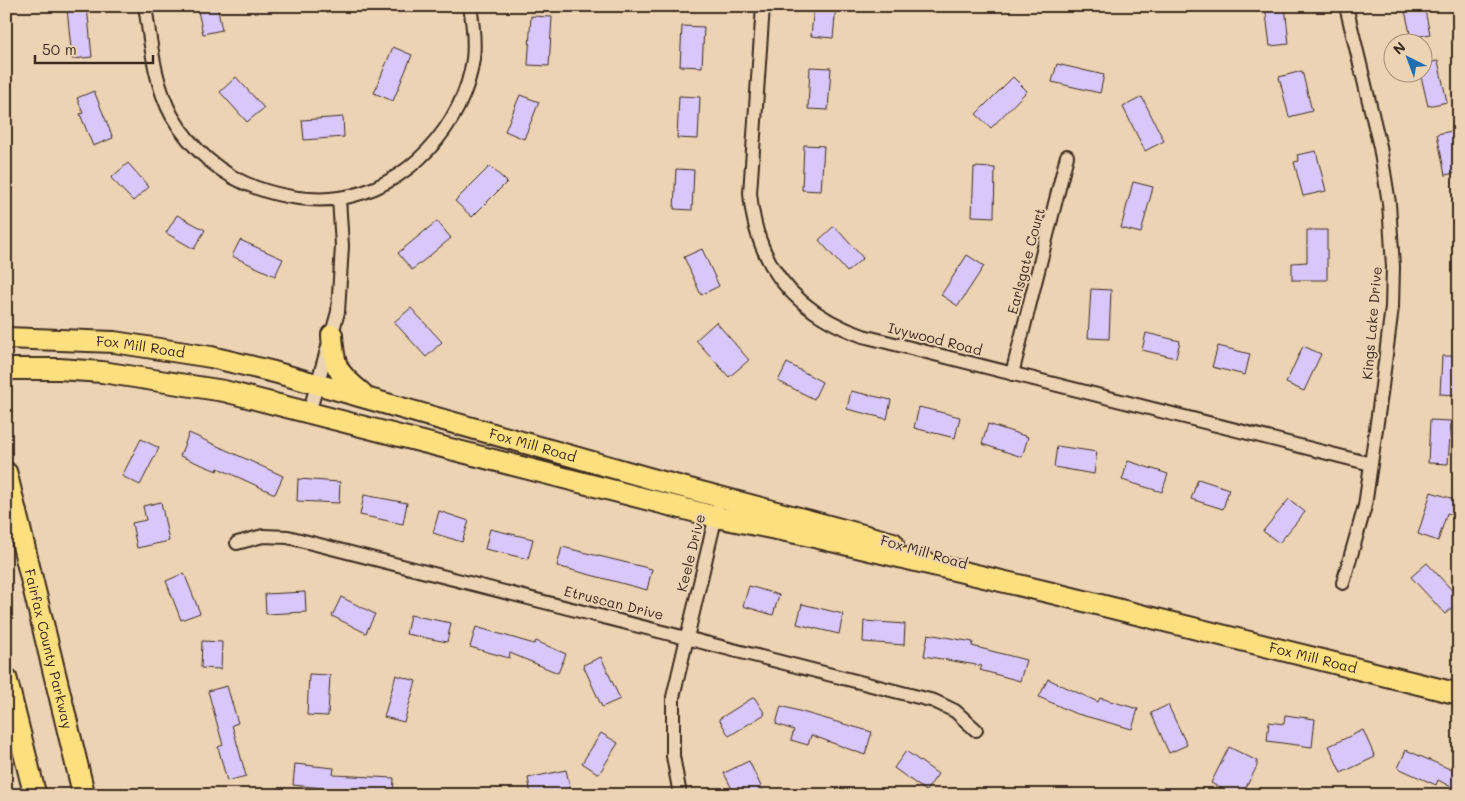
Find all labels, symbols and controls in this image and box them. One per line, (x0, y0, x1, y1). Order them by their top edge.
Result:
scale bar (35, 32, 152, 64)
north arrow (1382, 32, 1432, 82)
text: N (1389, 37, 1409, 59)
text: 50 m (42, 39, 77, 59)
street label: Earlsgate Court (1002, 206, 1049, 316)
street label: Kings Lake Drive (1357, 266, 1386, 380)
street label: Ivywood Road (886, 318, 984, 359)
street label: Fox Mill Road (96, 331, 187, 362)
street label: Fox Mill Road (487, 423, 579, 466)
street label: Keele Drive (672, 512, 709, 594)
street label: Fox Mill Road (878, 530, 970, 573)
street label: Fairfax County Parkway (21, 567, 78, 731)
street label: Etruscan Drive (562, 581, 666, 624)
street label: Fox Mill Road (1267, 637, 1359, 677)

